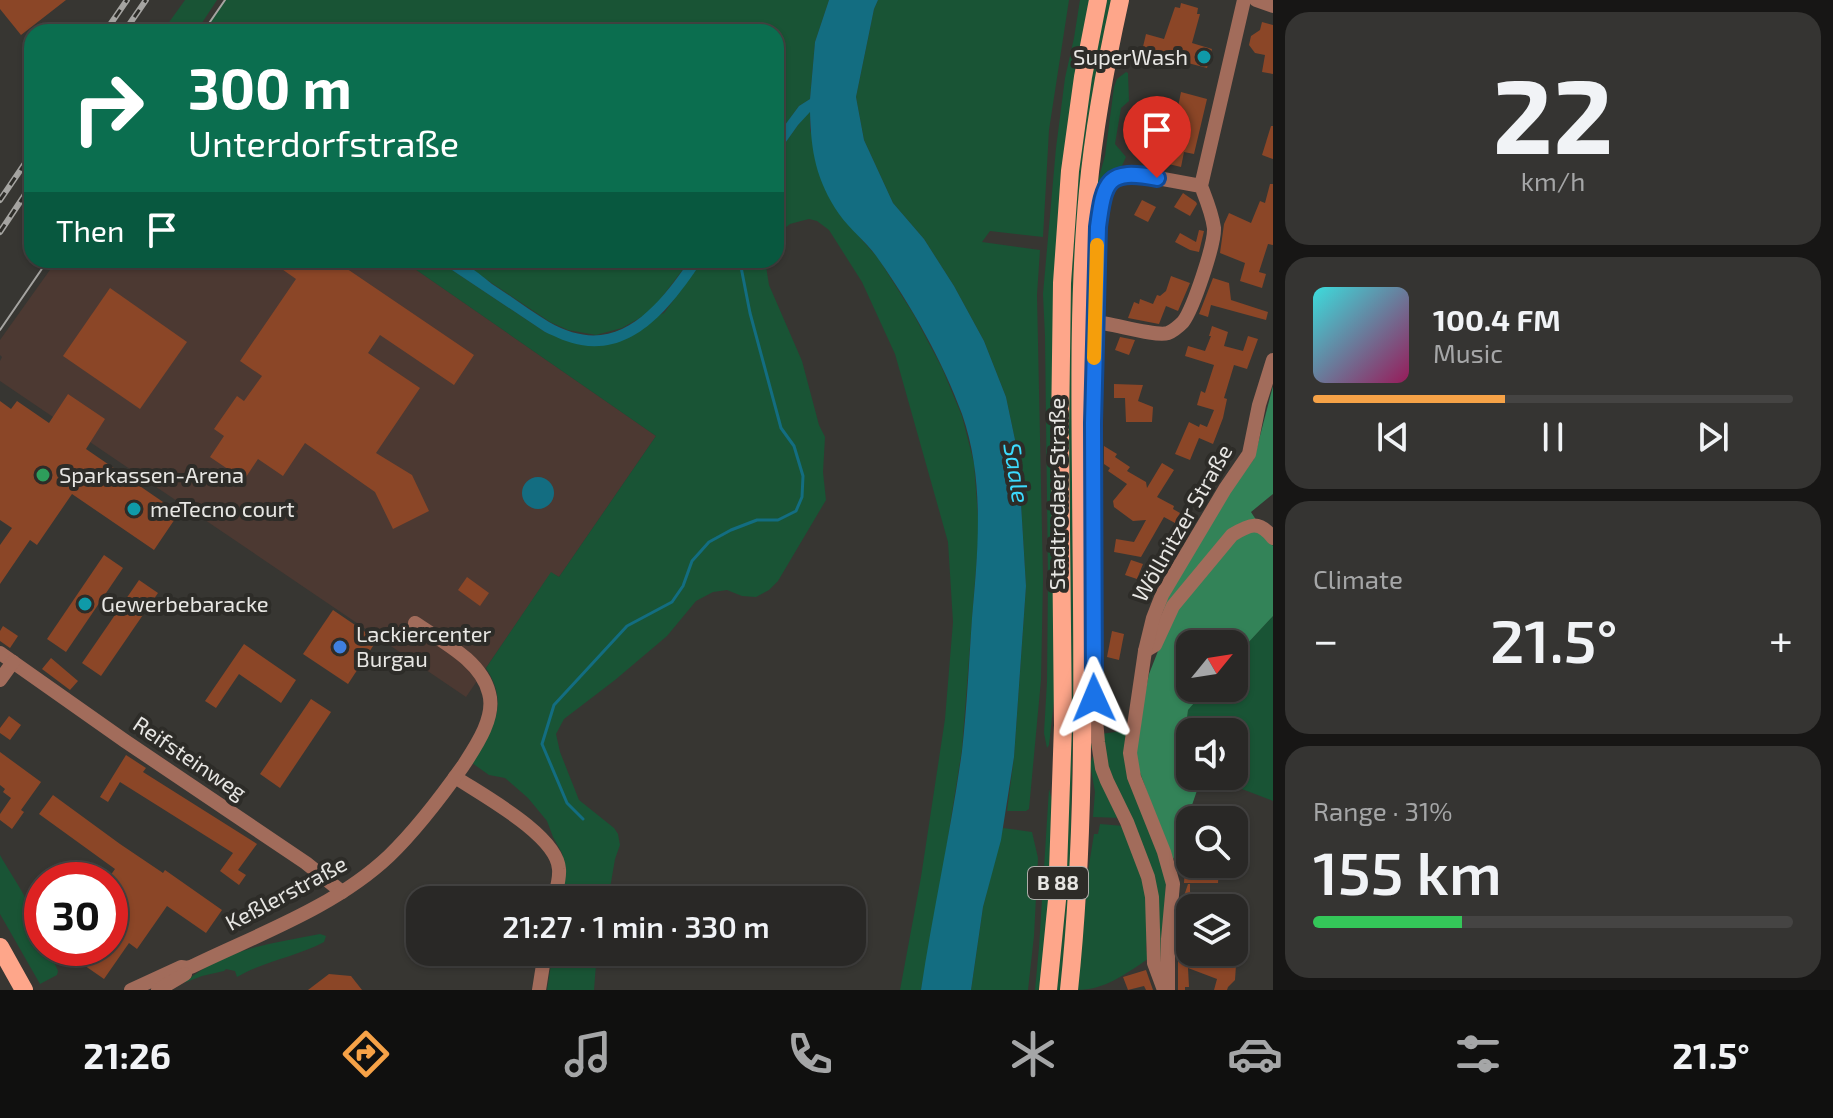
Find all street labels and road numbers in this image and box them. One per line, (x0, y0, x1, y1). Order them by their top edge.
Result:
street label: Stadtrodaer Straße (1043, 398, 1069, 590)
street label: Wöllnitzer Straße (1126, 439, 1237, 606)
street label: Reifsteinweg (129, 710, 252, 805)
street label: Keßlerstraße (220, 849, 351, 935)
road number: B 88 (1028, 867, 1088, 899)

